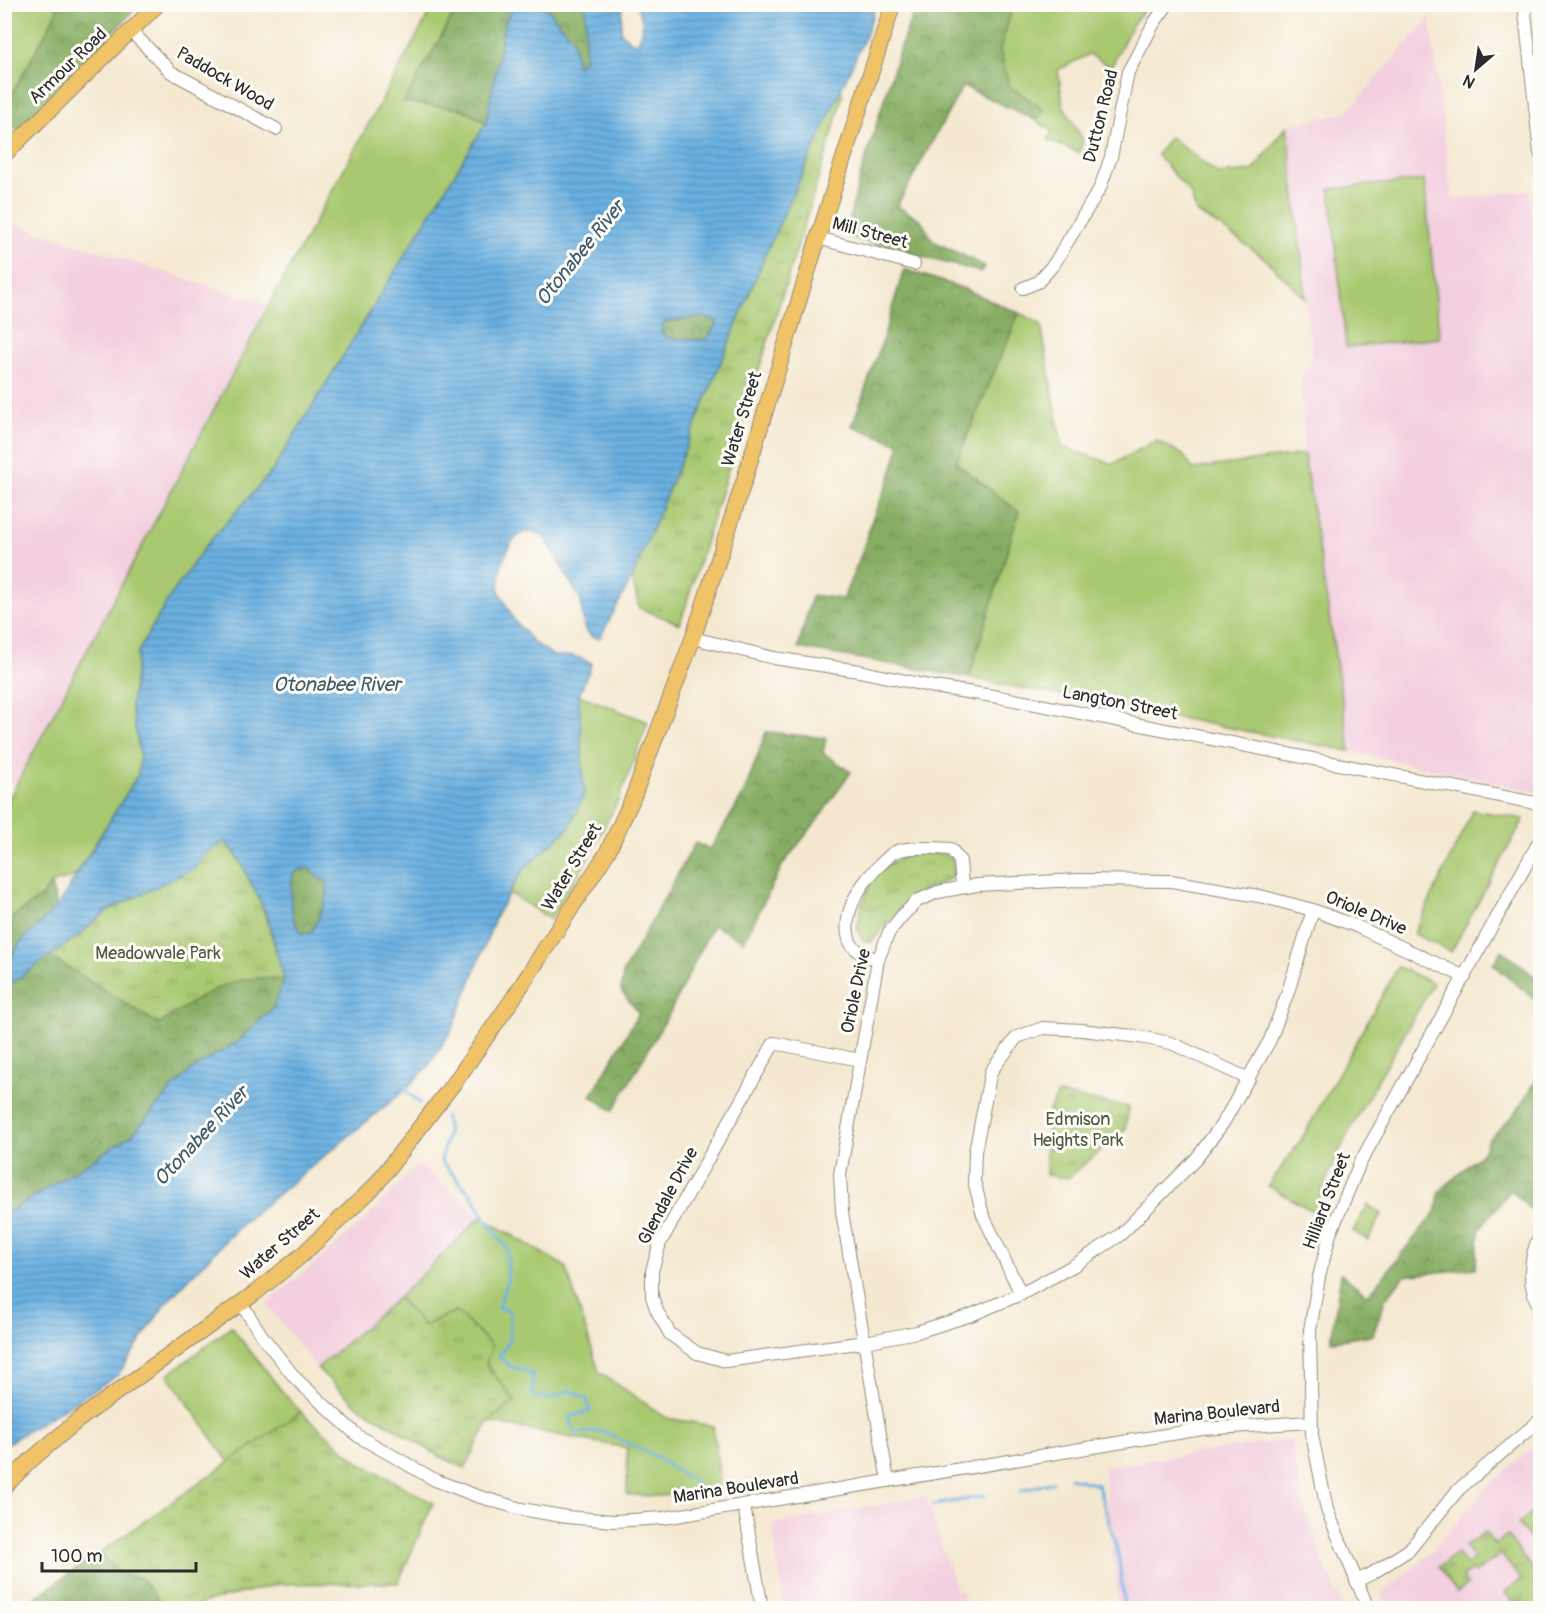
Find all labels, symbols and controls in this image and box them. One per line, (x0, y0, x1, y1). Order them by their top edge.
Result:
street label: Armour Road (24, 23, 112, 109)
north arrow (1446, 39, 1506, 99)
street label: Paddock Wood (172, 42, 278, 116)
street label: Dutton Road (1078, 67, 1124, 165)
text: N (1459, 70, 1479, 93)
water label: Otonabee River (530, 193, 632, 310)
street label: Mill Street (830, 212, 911, 254)
street label: Water Street (717, 368, 768, 469)
water label: Otonabee River (273, 672, 404, 697)
street label: Langton Street (1060, 681, 1180, 726)
street label: Water Street (537, 818, 608, 915)
street label: Oriole Drive (1322, 886, 1410, 940)
park label: Meadowvale Park (95, 942, 221, 965)
street label: Oriole Drive (836, 946, 876, 1036)
water label: Otonabee River (148, 1079, 256, 1191)
park label: Edmison Heights Park (1032, 1108, 1124, 1152)
street label: Glendale Drive (633, 1143, 703, 1249)
street label: Hilliard Street (1298, 1148, 1356, 1253)
street label: Water Street (235, 1203, 325, 1285)
street label: Marina Boulevard (1153, 1395, 1281, 1431)
street label: Marina Boulevard (672, 1467, 800, 1509)
scale bar (42, 1535, 196, 1573)
text: 100 m (51, 1545, 103, 1568)

